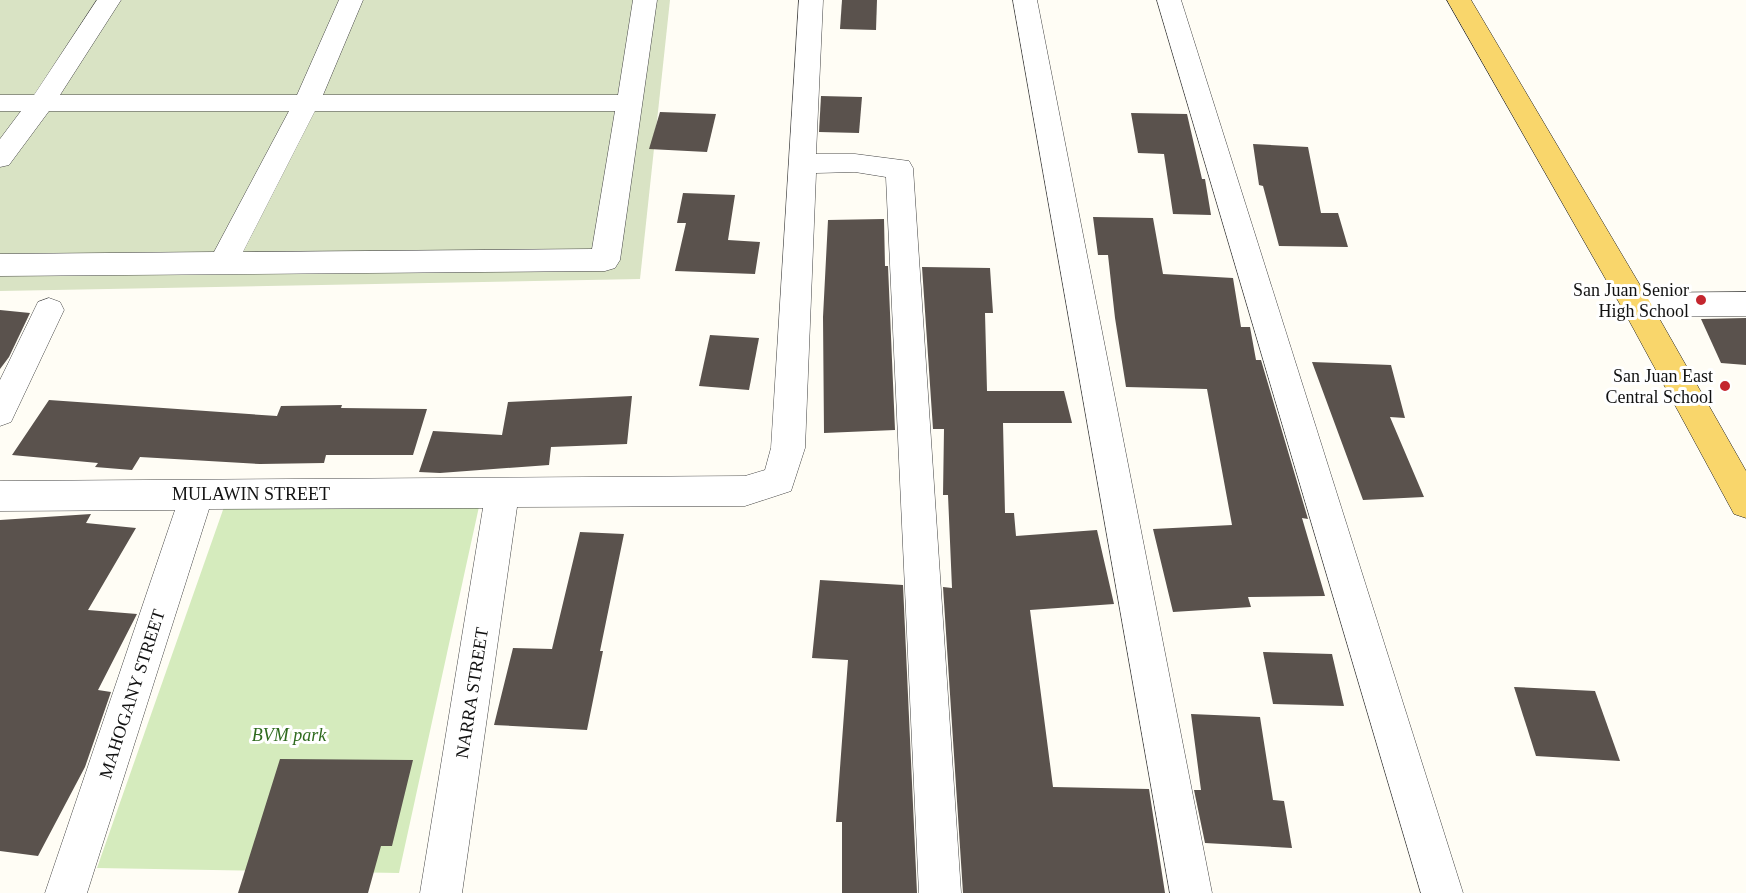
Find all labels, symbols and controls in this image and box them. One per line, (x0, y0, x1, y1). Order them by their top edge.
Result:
place label: San Juan Senior High School (1573, 280, 1689, 321)
marker: San Juan Senior High School (1694, 293, 1708, 307)
place label: San Juan East Central School (1606, 366, 1713, 407)
marker: San Juan East Central School (1718, 379, 1732, 393)
street label: MULAWIN STREET (172, 484, 330, 504)
street label: MAHOGANY STREET (95, 607, 169, 781)
street label: NARRA STREET (452, 626, 492, 760)
park label: BVM park (252, 725, 327, 745)

